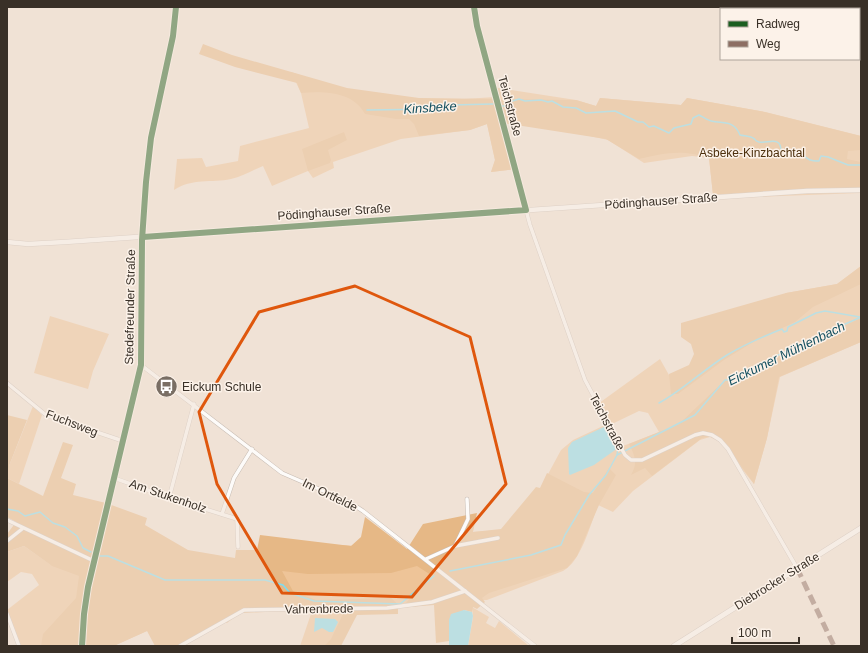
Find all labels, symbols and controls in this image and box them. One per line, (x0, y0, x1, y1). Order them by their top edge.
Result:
legend (720, 8, 860, 60)
text: Radweg (756, 17, 800, 31)
text: Weg (756, 37, 780, 51)
street label: Teichstraße (495, 74, 525, 138)
water label: Kinsbeke (403, 98, 457, 117)
park label: Asbeke-Kinzbachtal (699, 146, 805, 160)
street label: Pödinghauser Straße (604, 190, 718, 212)
street label: Pödinghauser Straße (277, 201, 391, 223)
street label: Stedefreunder Straße (122, 249, 138, 365)
water label: Eickumer Mühlenbach (725, 319, 847, 388)
bus stop icon: Eickum Schule (154, 374, 180, 400)
place label: Eickum Schule (182, 380, 262, 394)
street label: Teichstraße (586, 391, 628, 453)
street label: Fuchsweg (44, 407, 100, 439)
street label: Am Stukenholz (128, 476, 208, 516)
street label: Im Ortfelde (300, 476, 360, 514)
street label: Diebrocker Straße (732, 549, 822, 613)
street label: Vahrenbrede (285, 601, 354, 617)
scale bar (732, 619, 799, 645)
text: 100 m (738, 626, 771, 640)

